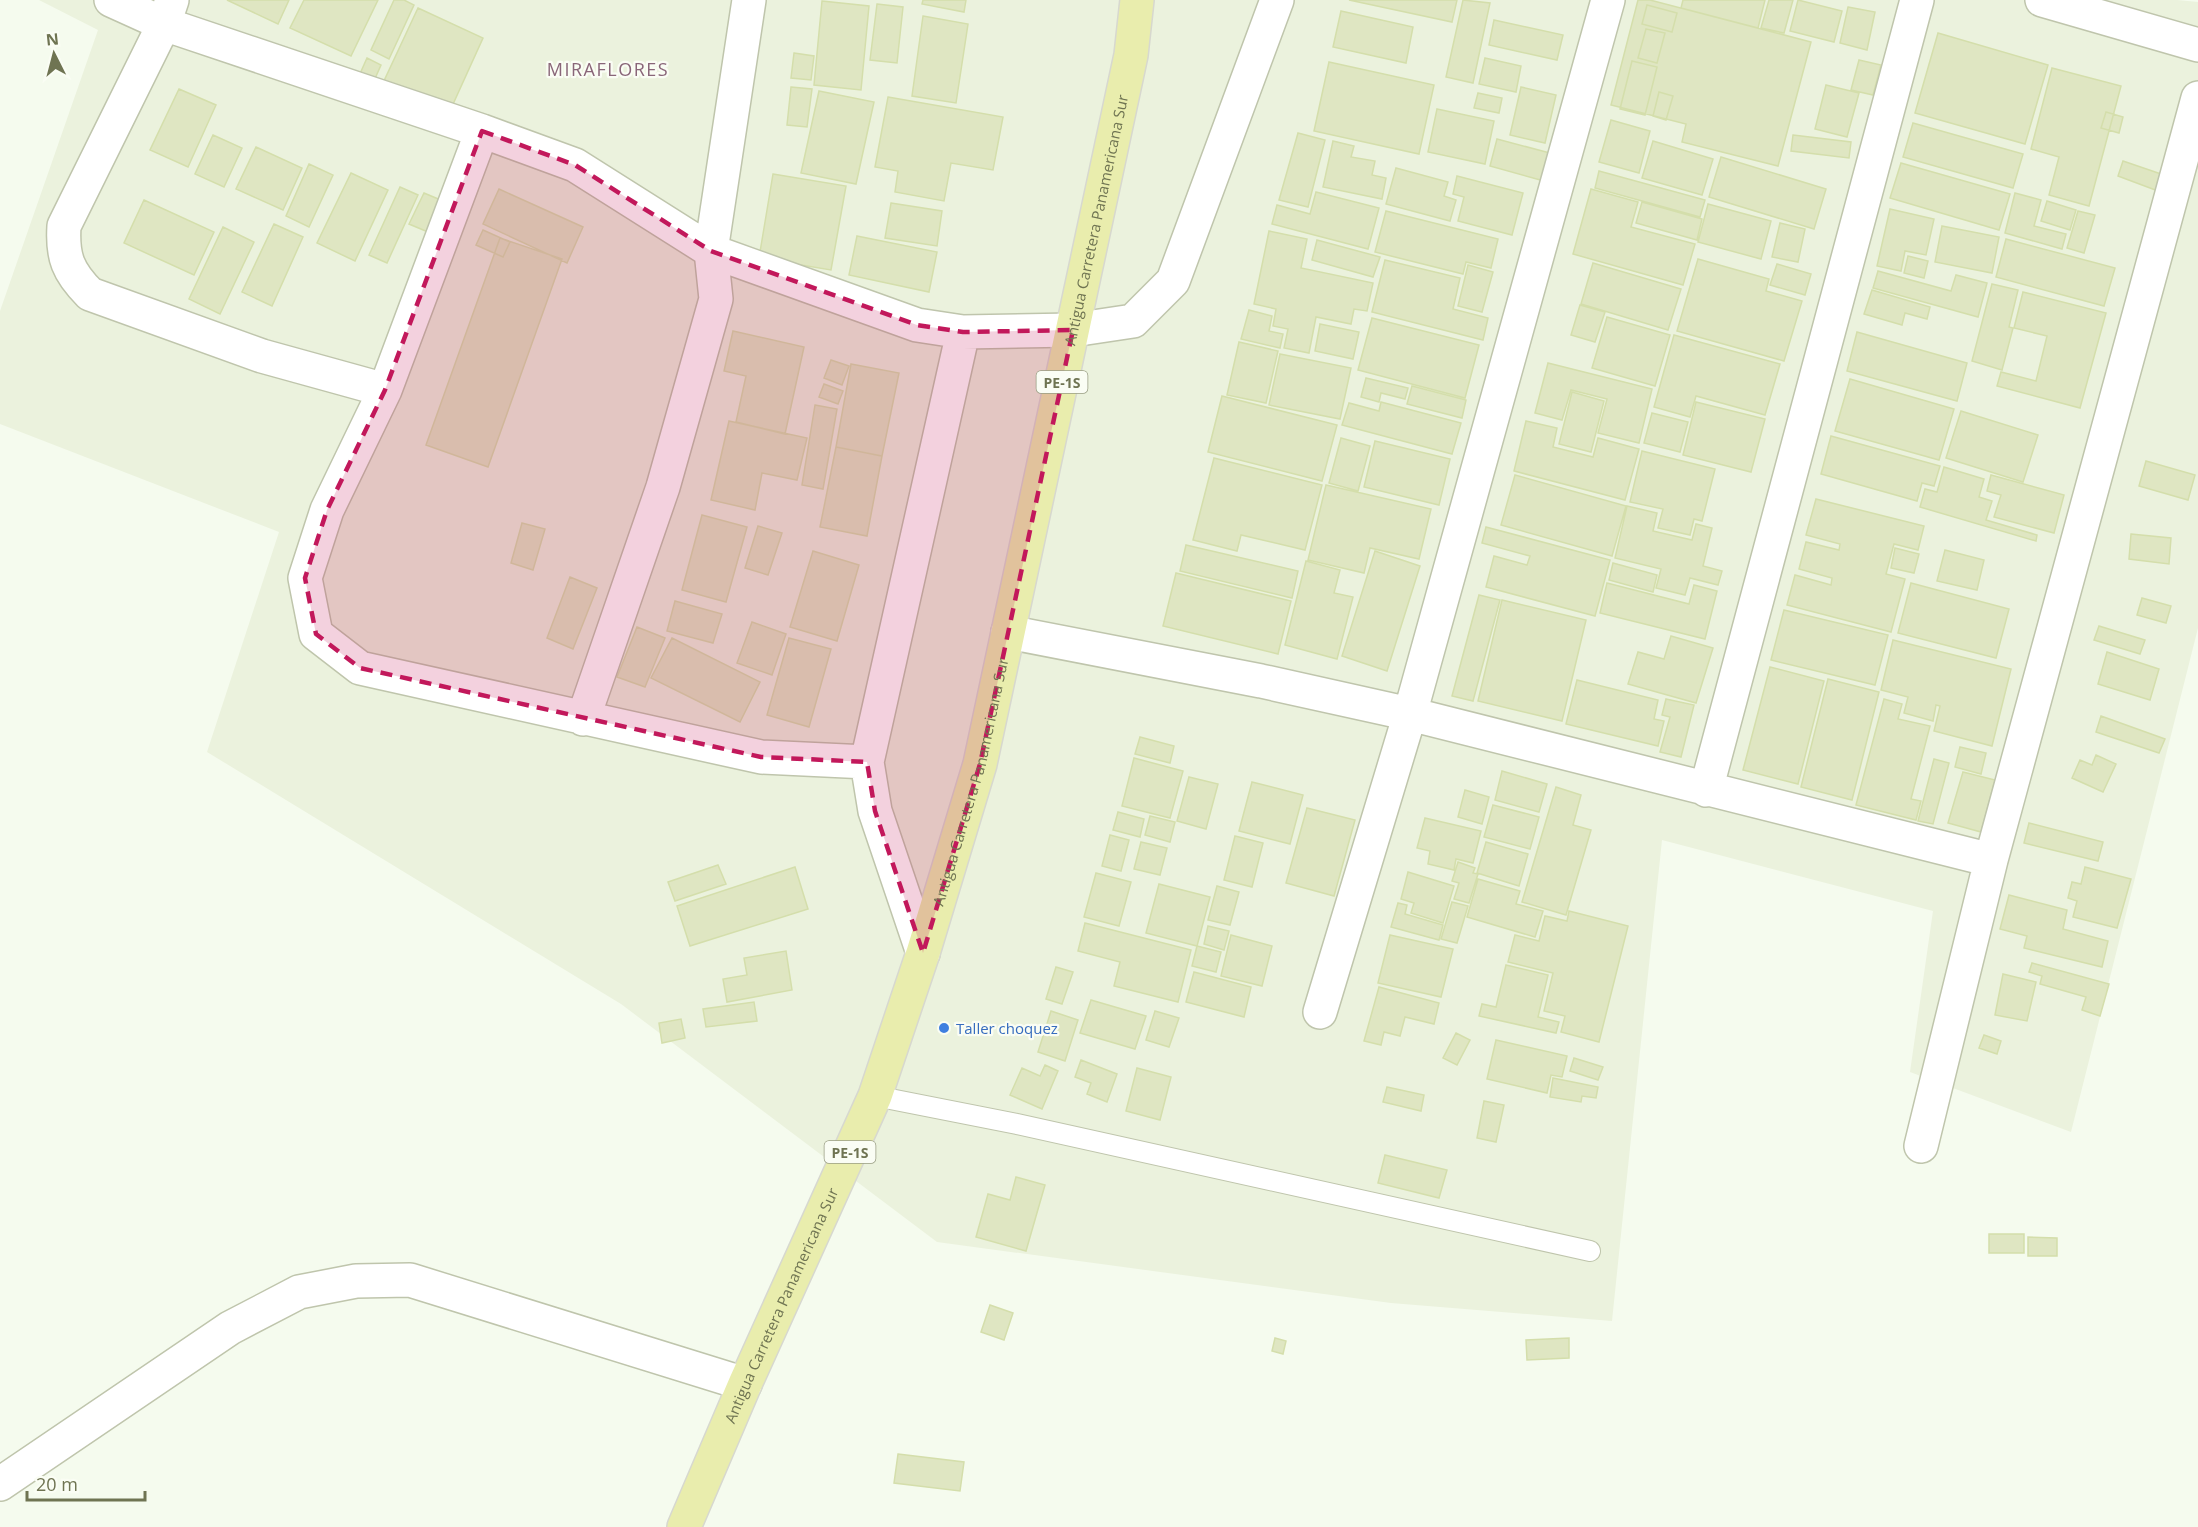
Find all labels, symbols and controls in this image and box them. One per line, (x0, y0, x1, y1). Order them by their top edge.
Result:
north arrow (24, 24, 84, 84)
text: N (45, 27, 60, 51)
district label: MIRAFLORES (547, 57, 669, 81)
street label: Antigua Carretera Panamericana Sur (1059, 93, 1132, 347)
road number: PE-1S (1036, 371, 1088, 393)
street label: Antigua Carretera Panamericana Sur (928, 656, 1012, 908)
place label: Taller choquez (956, 1018, 1058, 1038)
marker: Taller choquez (937, 1021, 951, 1035)
road number: PE-1S (824, 1141, 876, 1163)
street label: Antigua Carretera Panamericana Sur (720, 1184, 842, 1426)
scale bar (27, 1464, 146, 1502)
text: 20 m (36, 1472, 78, 1496)

